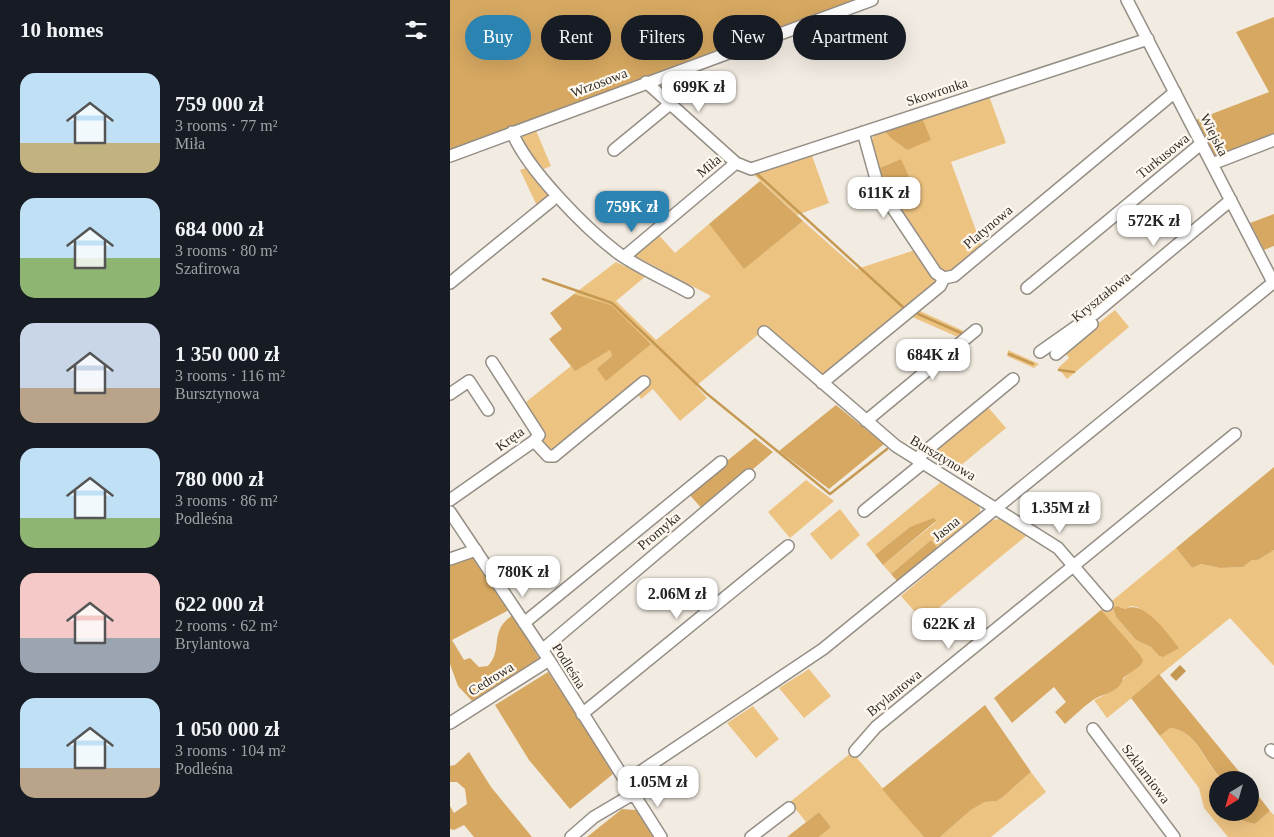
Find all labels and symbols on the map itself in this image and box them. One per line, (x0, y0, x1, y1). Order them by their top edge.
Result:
street label: Wrzosowa (569, 65, 630, 101)
pin: 699K zł (653, 70, 745, 113)
street label: Skowronka (904, 75, 970, 109)
street label: Wiejska (1197, 111, 1231, 159)
street label: Turkusowa (1134, 130, 1193, 181)
street label: Miła (694, 151, 725, 180)
pin: 611K zł (838, 176, 930, 219)
pin: 759K zł (586, 190, 678, 233)
street label: Platynowa (961, 202, 1016, 252)
pin: 572K zł (1108, 204, 1200, 247)
street label: Kryształowa (1069, 268, 1134, 325)
pin: 684K zł (887, 338, 979, 381)
street label: Kręta (493, 423, 528, 454)
street label: Bursztynowa (907, 433, 979, 484)
pin: 1.35M zł (1008, 492, 1112, 534)
street label: Promyka (635, 509, 684, 553)
street label: Jasna (929, 513, 963, 544)
pin: 780K zł (477, 556, 569, 598)
pin: 2.06M zł (625, 578, 729, 620)
pin: 622K zł (903, 608, 995, 650)
street label: Podleśna (549, 641, 589, 692)
street label: Cedrowa (466, 659, 517, 699)
street label: Brylantowa (864, 666, 925, 719)
street label: Szklarniowa (1119, 742, 1174, 807)
pin: 1.05M zł (606, 766, 710, 808)
north arrow (1209, 771, 1259, 821)

